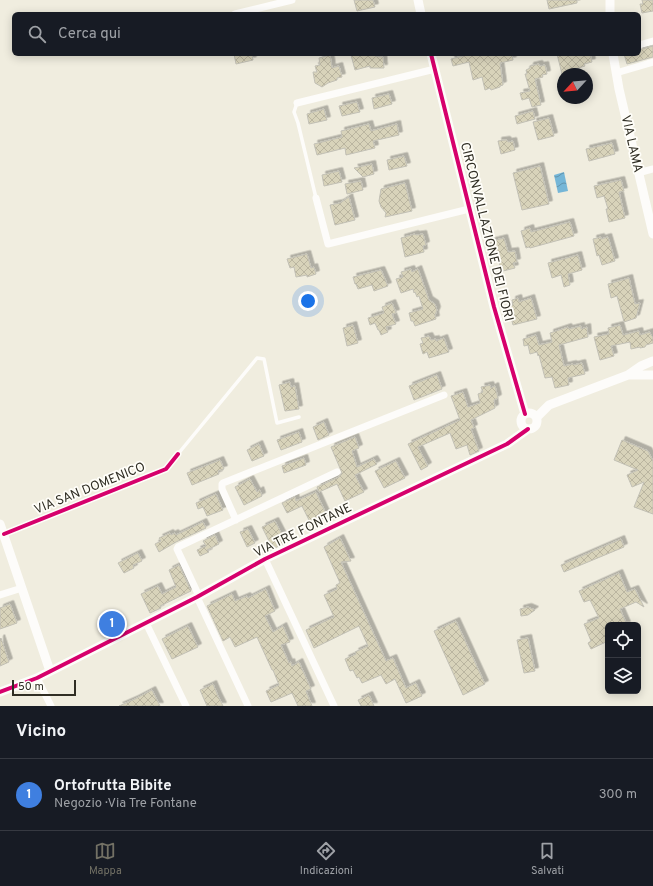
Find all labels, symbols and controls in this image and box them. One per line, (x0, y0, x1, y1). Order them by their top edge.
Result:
search box (12, 12, 641, 56)
icon: search (26, 23, 48, 45)
text: Cerca qui (58, 25, 121, 44)
north arrow (557, 68, 593, 104)
street label: VIA LAMA (617, 114, 645, 174)
street label: CIRCONVALLAZIONE DEI FIORI (456, 141, 516, 323)
your location (298, 291, 318, 311)
street label: VIA SAN DOMENICO (32, 459, 148, 519)
street label: VIA TRE FONTANE (251, 500, 355, 562)
pin: 1 (99, 609, 125, 639)
map controls (605, 622, 641, 694)
button: locate (605, 622, 641, 658)
button: layers (605, 658, 641, 694)
scale bar (12, 678, 76, 697)
text: 50 m (18, 680, 44, 694)
text: Vicino (16, 721, 66, 743)
text: Ortofrutta Bibite (54, 777, 171, 796)
text: 1 (26, 787, 32, 803)
text: 300 m (599, 787, 637, 803)
text: Negozio · Via Tre Fontane (54, 796, 197, 812)
tab: Mappa (89, 840, 122, 878)
tab: Indicazioni (300, 840, 353, 878)
tab: Salvati (531, 840, 564, 878)

